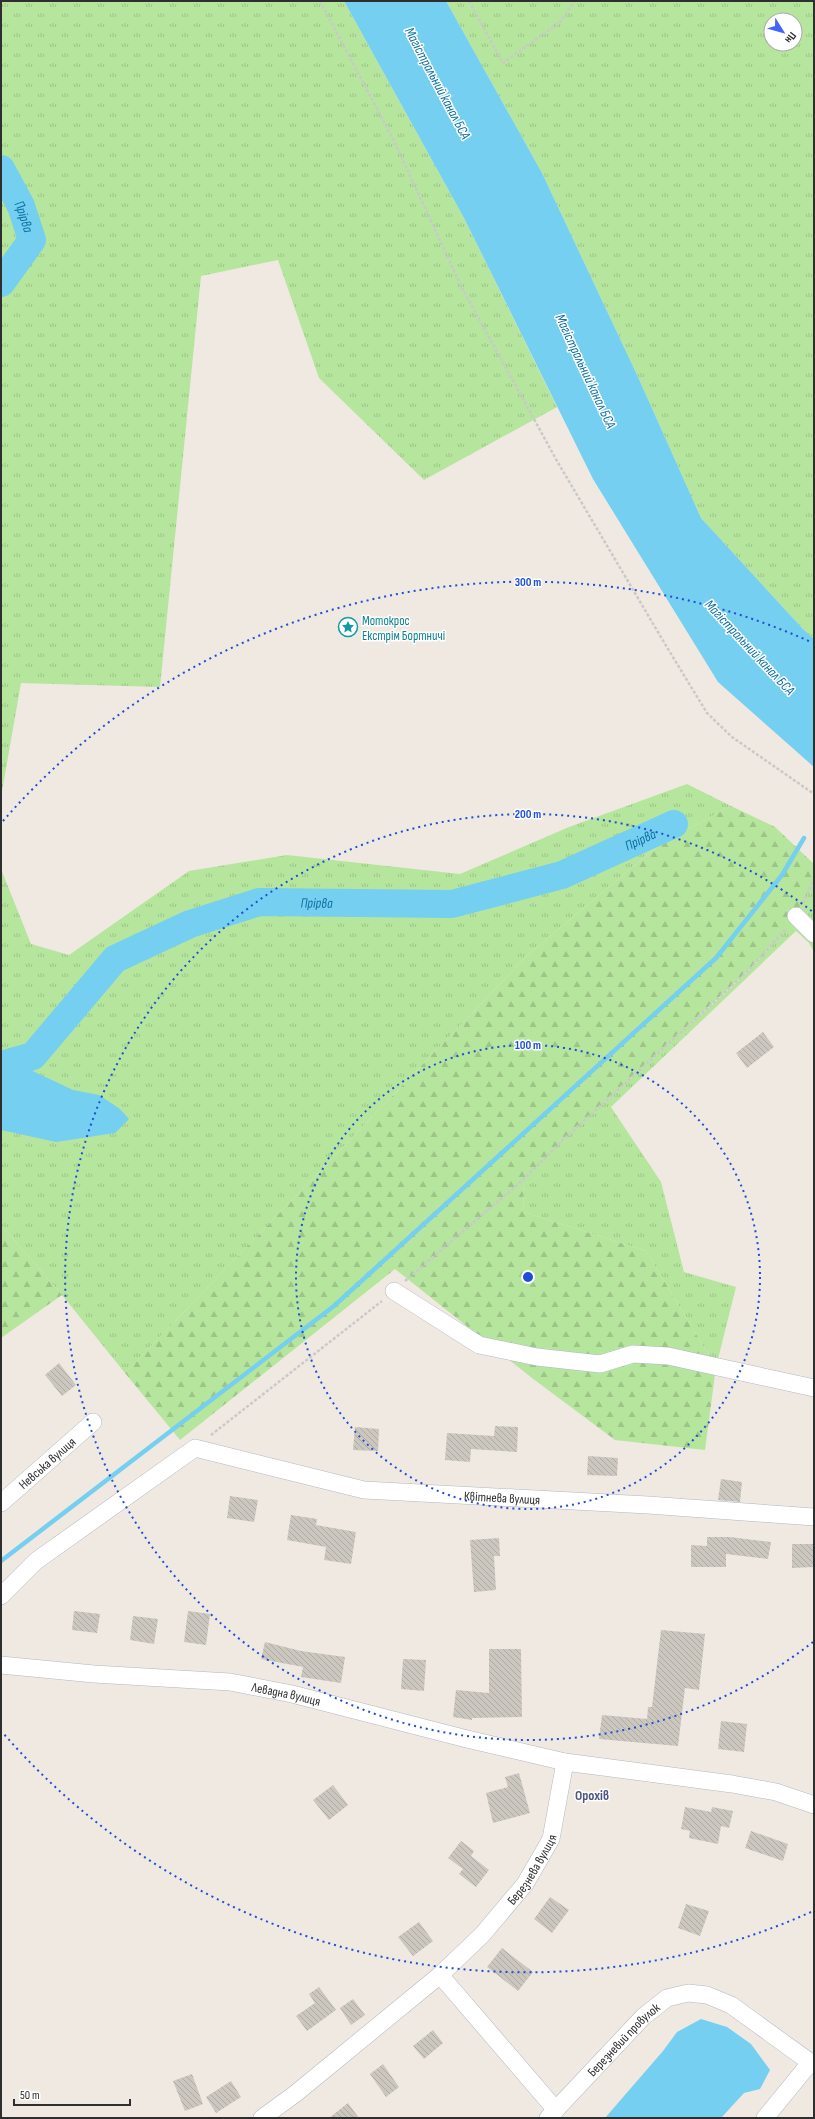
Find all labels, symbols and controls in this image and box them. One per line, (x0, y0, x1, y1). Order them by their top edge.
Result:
north arrow (763, 12, 803, 52)
water label: Магістральний канал БСА (401, 24, 474, 142)
text: Пн (782, 30, 799, 46)
water label: Прірва (11, 198, 37, 235)
water label: Магістральний канал БСА (552, 311, 620, 431)
text: 300 m (515, 575, 541, 590)
water label: Магістральний канал БСА (701, 596, 798, 699)
place label: Мотокрос Екстрім Бортничі (362, 613, 445, 644)
place icon: Мотокрос Екстрім Бортничі (337, 616, 359, 638)
text: 200 m (515, 807, 541, 822)
water label: Прірва (622, 825, 659, 854)
water label: Прірва (300, 894, 333, 912)
text: 100 m (515, 1038, 541, 1053)
centre of rings (521, 1270, 535, 1284)
street label: Невська вулиця (16, 1434, 79, 1493)
street label: Квітнева вулиця (464, 1488, 540, 1508)
street label: Левадна вулиця (249, 1679, 322, 1710)
district label: Орохів (575, 1787, 609, 1804)
street label: Березнева вулиця (504, 1834, 561, 1908)
street label: Березневий провулок (584, 2000, 663, 2080)
scale bar (14, 2081, 130, 2107)
text: 50 m (20, 2088, 40, 2103)

